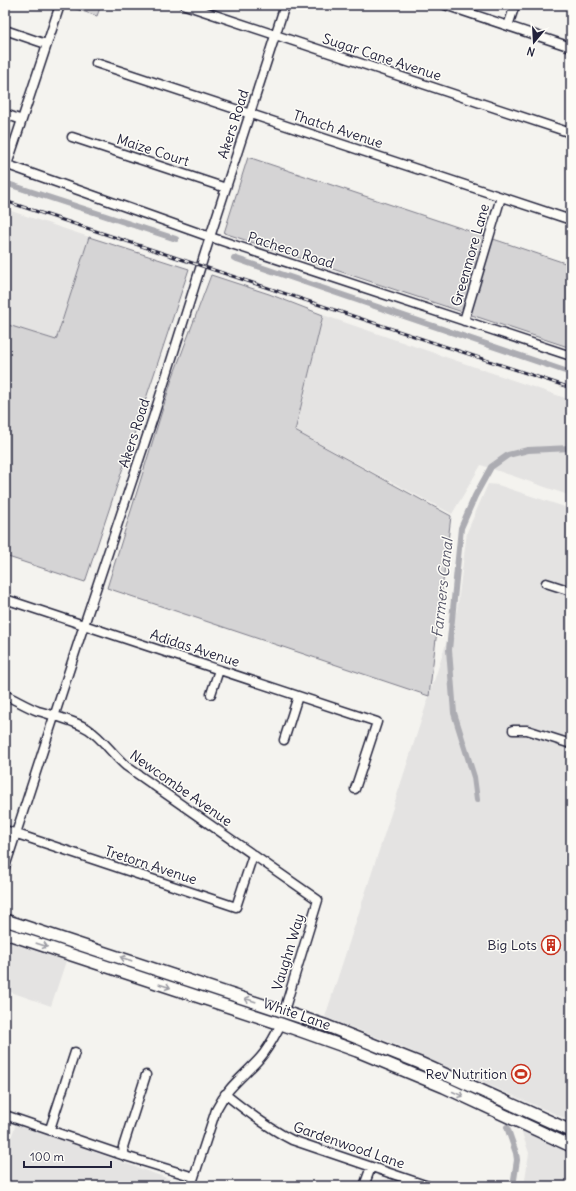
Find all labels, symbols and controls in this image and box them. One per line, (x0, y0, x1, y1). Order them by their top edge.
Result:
north arrow (514, 22, 554, 62)
street label: Sugar Cane Avenue (320, 29, 444, 85)
text: N (525, 44, 537, 59)
street label: Akers Road (213, 87, 253, 161)
street label: Thatch Avenue (291, 106, 385, 152)
street label: Maize Court (114, 130, 192, 170)
street label: Greenmore Lane (447, 202, 493, 308)
street label: Pacheco Road (246, 228, 336, 272)
street label: Akers Road (114, 396, 154, 470)
water label: Farmers Canal (427, 535, 457, 638)
street label: Adidas Avenue (148, 625, 242, 671)
street label: Newcombe Avenue (126, 746, 236, 830)
street label: Tretorn Avenue (103, 842, 199, 888)
street label: Vaughn Way (268, 911, 308, 993)
building icon: Big Lots (540, 934, 562, 956)
place label: Big Lots (487, 936, 537, 954)
one-way arrow (36, 942, 48, 950)
one-way arrow (121, 955, 133, 963)
one-way arrow (159, 983, 171, 991)
street label: White Lane (261, 994, 333, 1034)
one-way arrow (243, 996, 256, 1003)
sports icon: Rev Nutrition (510, 1063, 532, 1085)
place label: Rev Nutrition (426, 1065, 507, 1083)
one-way arrow (452, 1091, 464, 1098)
street label: Gardenwood Lane (291, 1117, 407, 1173)
scale bar (24, 1143, 111, 1169)
text: 100 m (30, 1149, 64, 1164)

